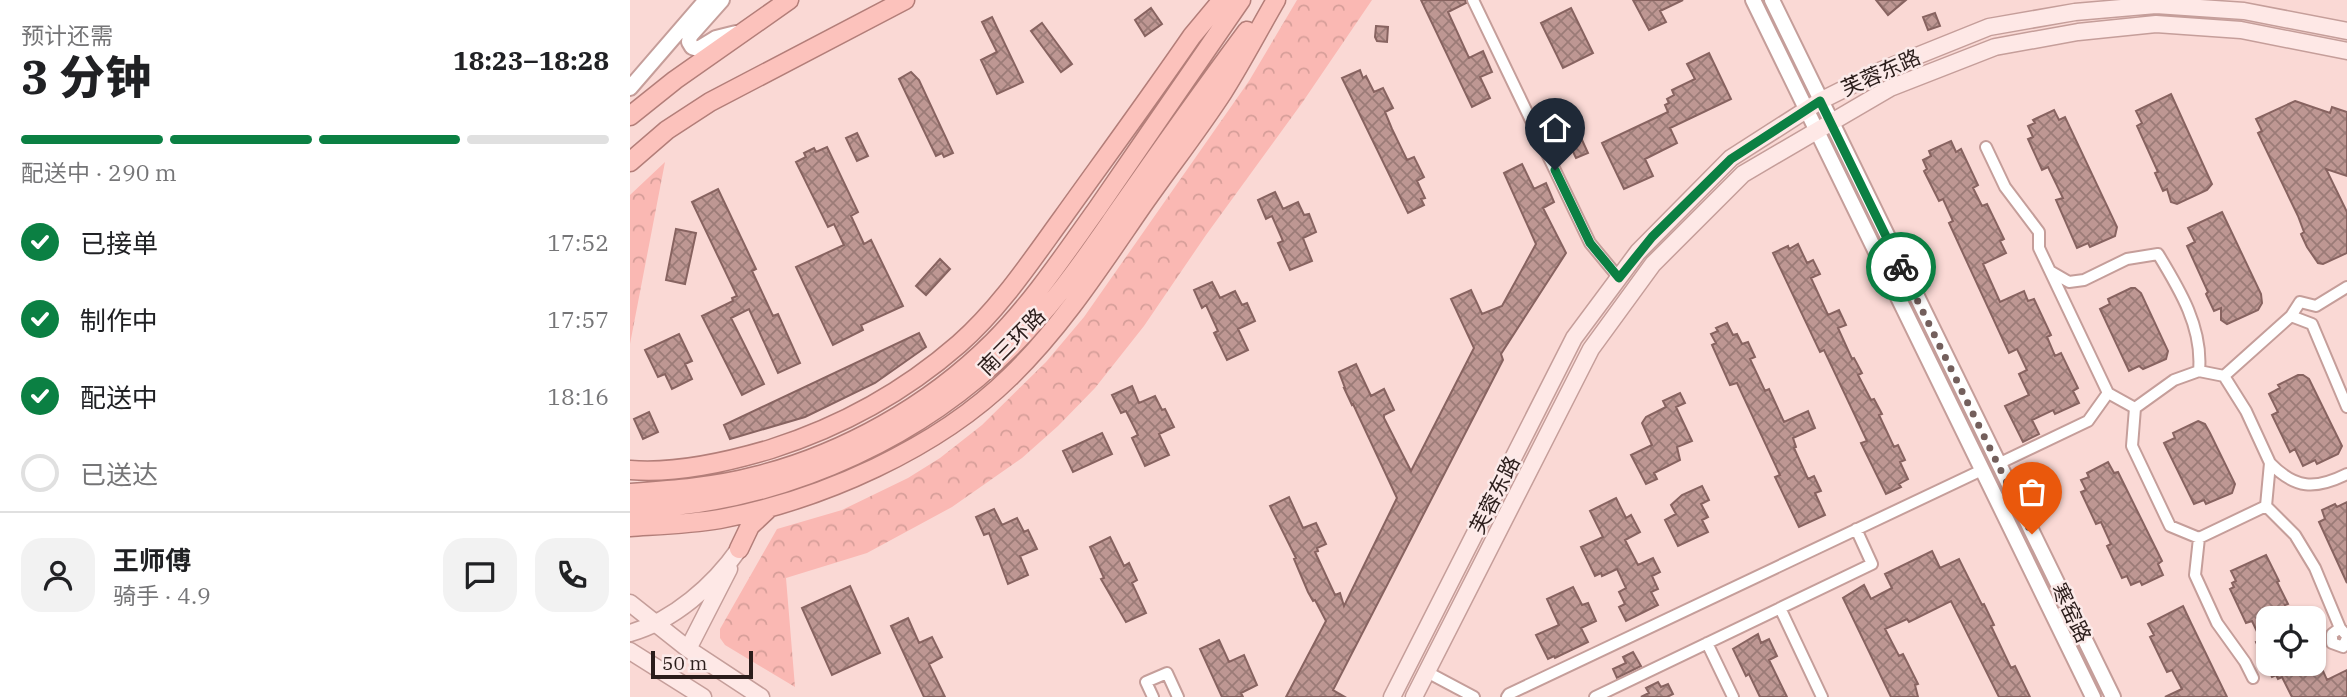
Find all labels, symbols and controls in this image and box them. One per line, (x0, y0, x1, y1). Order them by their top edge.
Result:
text: 预计还需 (21, 20, 113, 50)
street label: 芙蓉东路 (1837, 42, 1925, 102)
text: 18:23–18:28 (453, 43, 609, 77)
text: 3 分钟 (21, 47, 151, 107)
pin (1525, 98, 1585, 170)
icon: home (1536, 109, 1574, 147)
text: 配送中 · 290 m (21, 157, 177, 187)
icon: check (21, 223, 59, 261)
text: 已接单 (80, 226, 158, 260)
text: 17:52 (547, 227, 609, 257)
courier (1866, 232, 1936, 302)
icon: bike (1882, 248, 1920, 286)
icon: check (21, 300, 59, 338)
street label: 南三环路 (972, 302, 1051, 381)
text: 制作中 (80, 303, 158, 337)
text: 17:57 (547, 304, 609, 334)
icon: check (21, 377, 59, 415)
text: 配送中 (80, 380, 158, 414)
text: 18:16 (547, 381, 609, 411)
street label: 芙蓉东路 (1463, 451, 1526, 538)
text: 已送达 (80, 457, 158, 491)
pin (2002, 462, 2062, 534)
icon: bag (2013, 473, 2051, 511)
button: person (21, 538, 95, 612)
button: chat (443, 538, 517, 612)
button: phone (535, 538, 609, 612)
text: 王师傅 (113, 543, 191, 577)
street label: 寒窑路 (2046, 578, 2098, 647)
text: 骑手 · 4.9 (113, 580, 211, 610)
map controls (2256, 606, 2326, 676)
button: locate (2256, 606, 2326, 676)
scale bar (651, 648, 752, 680)
text: 50 m (662, 651, 707, 675)

